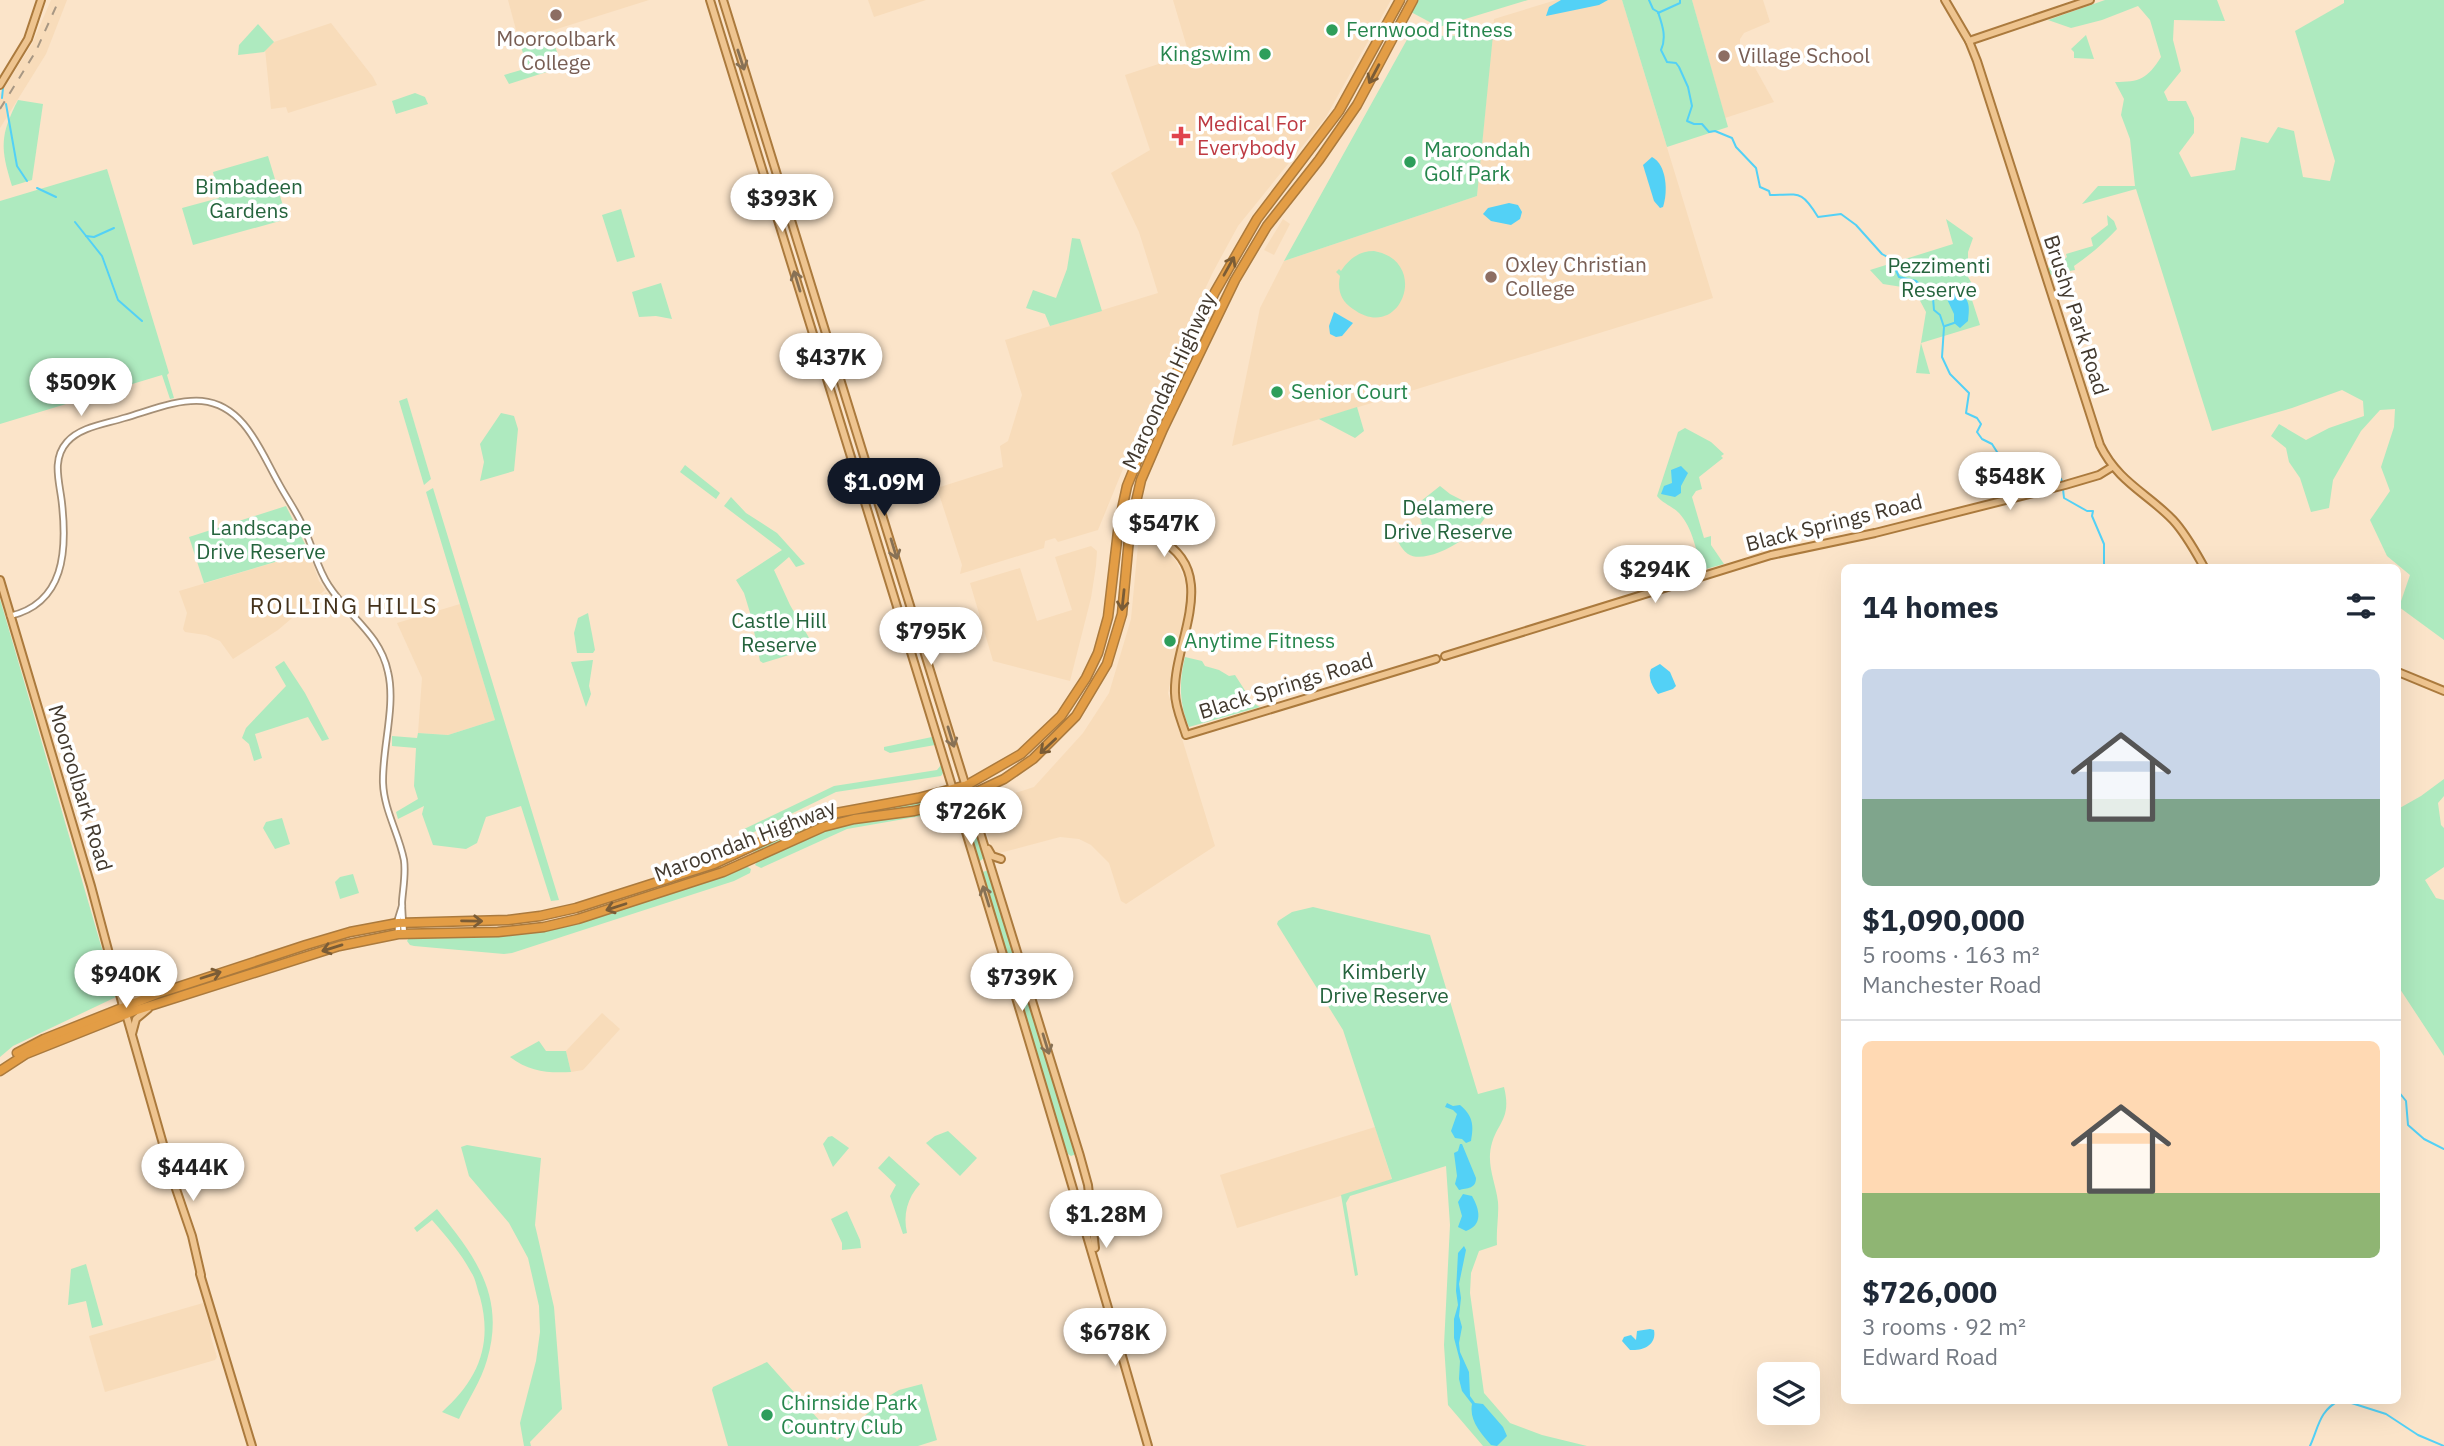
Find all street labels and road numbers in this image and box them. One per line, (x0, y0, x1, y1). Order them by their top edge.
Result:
street label: Brushy Park Road (2038, 231, 2116, 398)
street label: Maroondah Highway (1115, 287, 1222, 474)
street label: Black Springs Road (1743, 487, 1925, 558)
street label: Black Springs Road (1195, 645, 1376, 725)
street label: Mooroolbark Road (42, 701, 120, 874)
street label: Maroondah Highway (650, 792, 840, 888)

